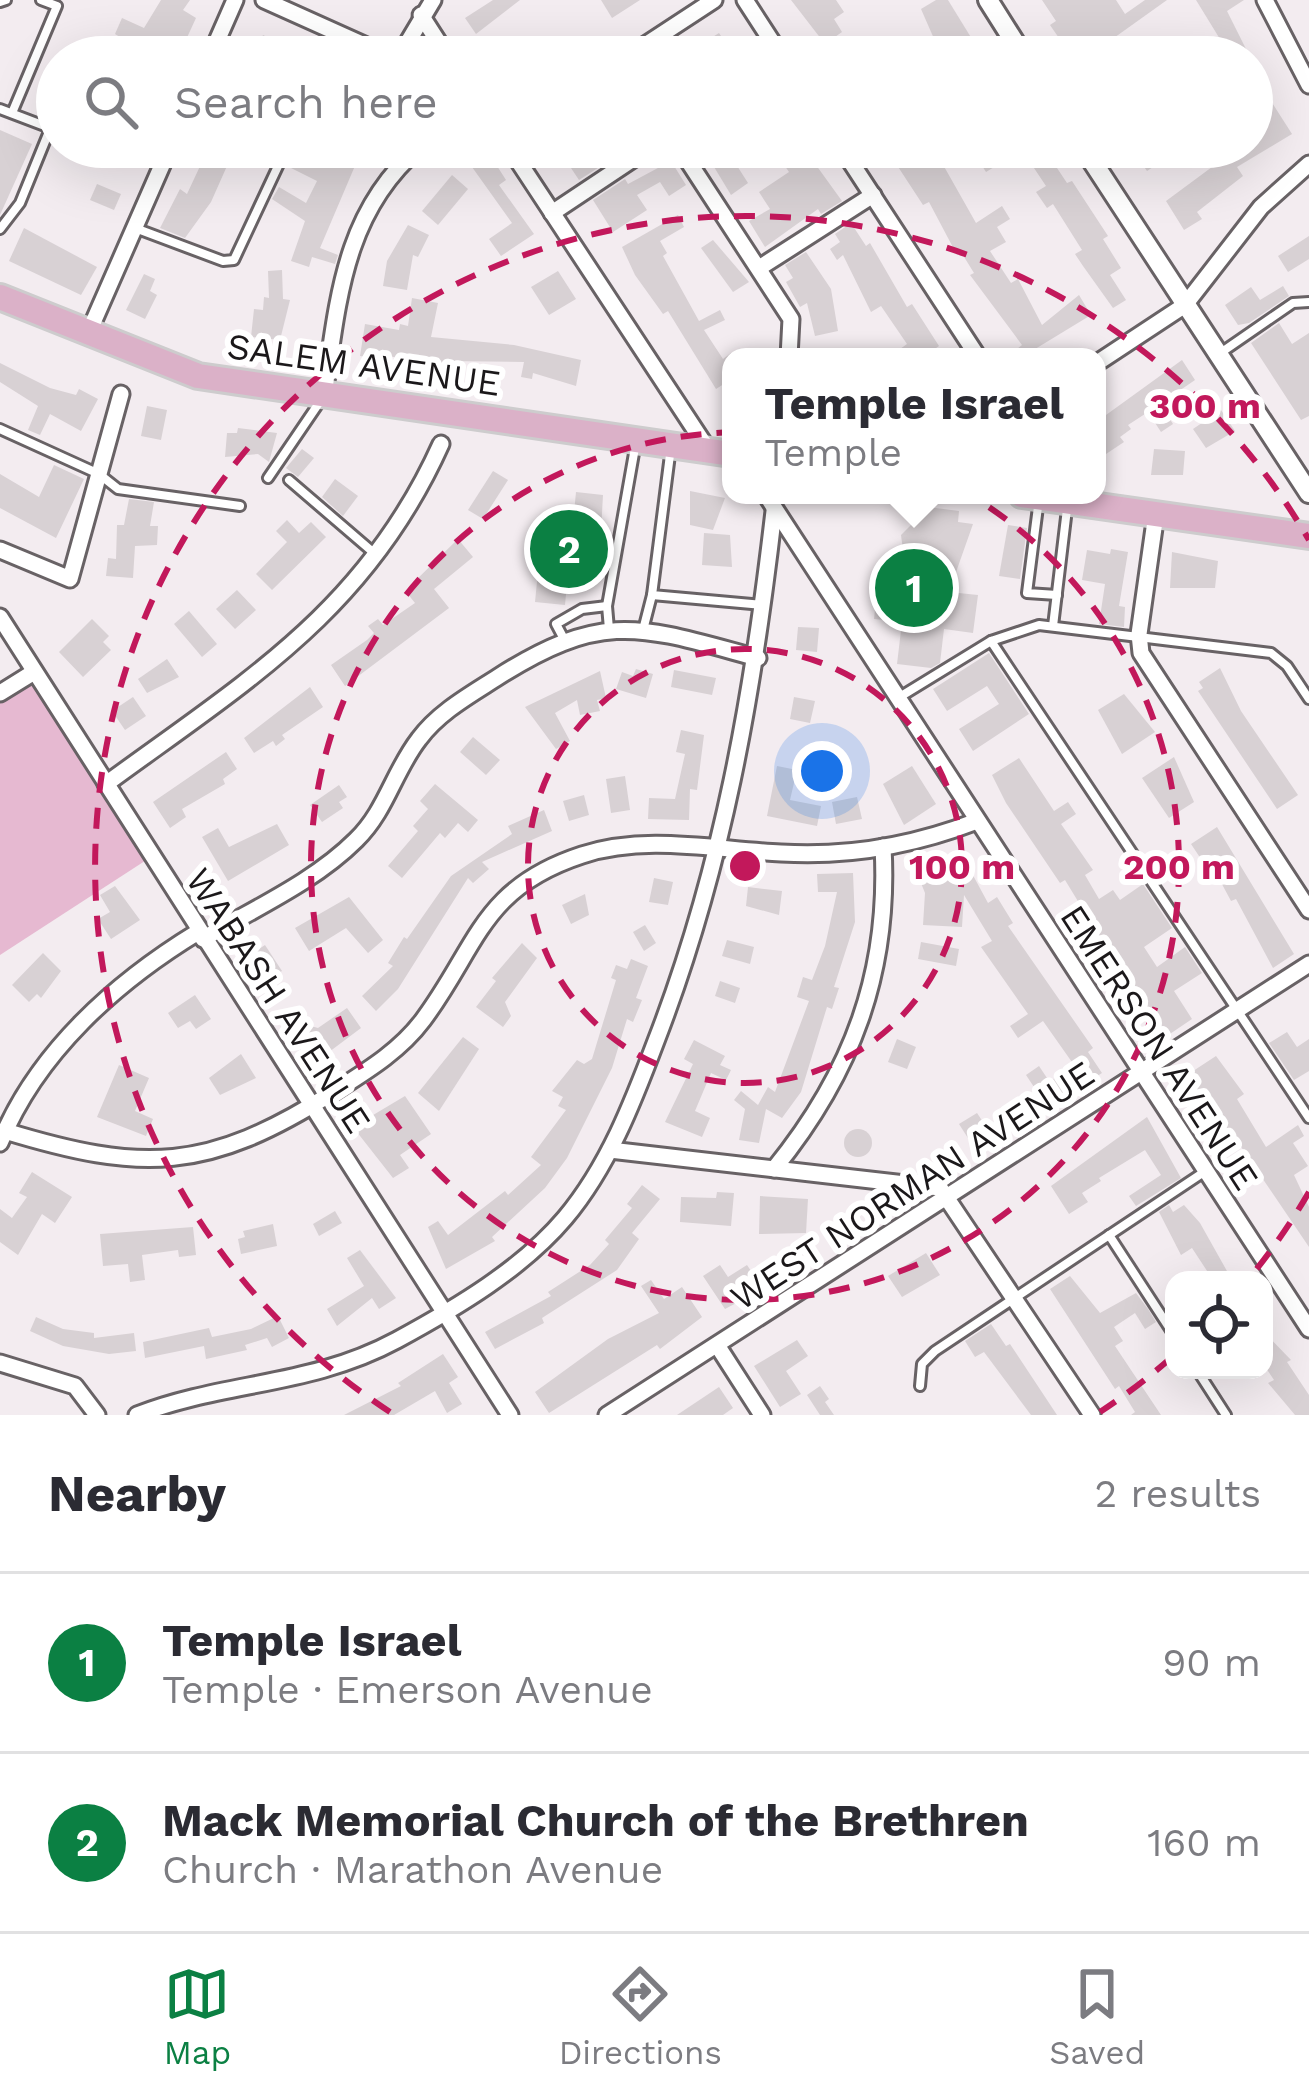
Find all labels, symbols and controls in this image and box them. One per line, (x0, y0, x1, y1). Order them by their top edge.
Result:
search box (36, 36, 1273, 168)
icon: search (78, 69, 144, 135)
text: Search here (174, 76, 438, 129)
street label: SALEM AVENUE (225, 325, 503, 405)
popup (722, 348, 1106, 504)
text: Temple Israel (764, 377, 1064, 430)
text: 300 m (1149, 385, 1261, 427)
text: Temple (764, 430, 902, 475)
pin: 2 (530, 504, 608, 594)
pin: 1 (875, 543, 953, 633)
your location (792, 741, 852, 801)
centre of rings (724, 845, 766, 887)
text: 100 m (909, 846, 1015, 888)
text: 200 m (1123, 846, 1235, 888)
street label: WABASH AVENUE (177, 861, 379, 1141)
street label: EMERSON AVENUE (1052, 897, 1267, 1198)
street label: WEST NORMAN AVENUE (723, 1053, 1102, 1319)
map controls (1165, 1271, 1273, 1379)
button: locate (1165, 1271, 1273, 1379)
text: Nearby (48, 1464, 226, 1523)
text: 2 results (1095, 1471, 1261, 1516)
text: Temple Israel (162, 1614, 461, 1667)
text: 1 (79, 1640, 95, 1685)
text: 90 m (1162, 1640, 1261, 1685)
text: Temple · Emerson Avenue (162, 1667, 653, 1712)
text: Mack Memorial Church of the Brethren (162, 1794, 1029, 1847)
text: 2 (75, 1820, 99, 1865)
text: 160 m (1147, 1820, 1261, 1865)
text: Church · Marathon Avenue (162, 1847, 663, 1892)
tab: Map (164, 1961, 231, 2072)
tab: Directions (559, 1961, 722, 2072)
tab: Saved (1049, 1961, 1145, 2072)

